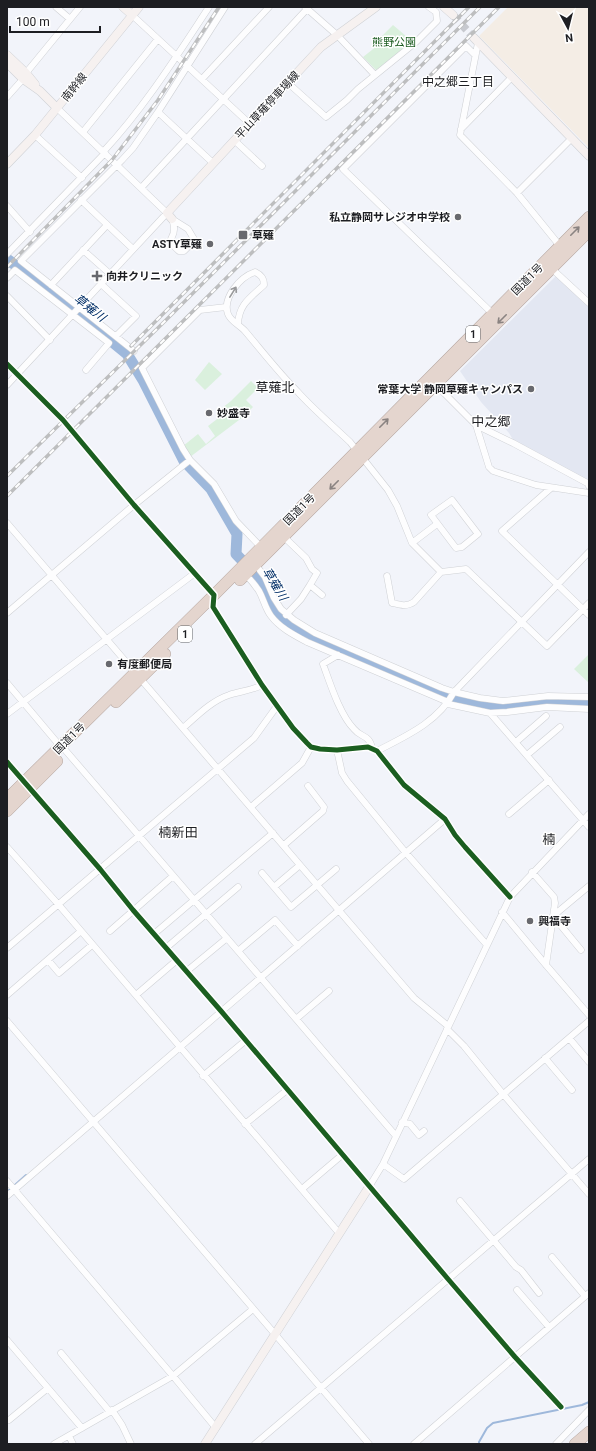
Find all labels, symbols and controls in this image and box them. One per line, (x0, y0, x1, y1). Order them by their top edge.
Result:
scale bar (10, 8, 100, 34)
north arrow (548, 8, 588, 48)
text: 100 m (16, 15, 50, 29)
text: N (564, 31, 574, 44)
park label: 熊野公園 (372, 36, 416, 49)
street label: 平山草薙停車場線 (233, 69, 302, 142)
street label: 南幹線 (59, 70, 90, 104)
district label: 中之郷三丁目 (422, 75, 494, 89)
place label: 私立静岡サレジオ中学校 (329, 211, 450, 224)
marker: 私立静岡サレジオ中学校 (453, 212, 463, 222)
one-way arrow (570, 226, 580, 236)
marker: 草薙 (237, 229, 249, 241)
place label: 草薙 (252, 229, 274, 242)
place label: ASTY草薙 (152, 238, 202, 251)
marker: ASTY草薙 (205, 239, 215, 249)
street label: 国道1号 (509, 261, 546, 298)
marker: 向井クリニック (91, 270, 103, 282)
place label: 向井クリニック (106, 270, 183, 283)
one-way arrow (229, 287, 237, 298)
water label: 草薙川 (72, 291, 110, 326)
one-way arrow (497, 314, 507, 324)
road number: 1 (466, 326, 480, 342)
district label: 草薙北 (255, 380, 295, 395)
place label: 常葉大学 静岡草薙キャンパス (377, 383, 523, 396)
marker: 常葉大学 静岡草薙キャンパス (526, 384, 536, 394)
place label: 妙盛寺 (217, 407, 250, 420)
marker: 妙盛寺 (204, 408, 214, 418)
district label: 中之郷 (471, 414, 511, 429)
one-way arrow (379, 418, 389, 427)
one-way arrow (329, 480, 339, 490)
street label: 国道1号 (281, 491, 318, 528)
water label: 草薙川 (260, 565, 291, 605)
road number: 1 (178, 626, 192, 642)
place label: 有度郵便局 (117, 658, 172, 671)
marker: 有度郵便局 (104, 659, 114, 669)
street label: 国道1号 (51, 720, 88, 757)
district label: 楠新田 (158, 825, 198, 840)
district label: 楠 (542, 832, 556, 847)
place label: 興福寺 (538, 915, 571, 928)
marker: 興福寺 (525, 916, 535, 926)

